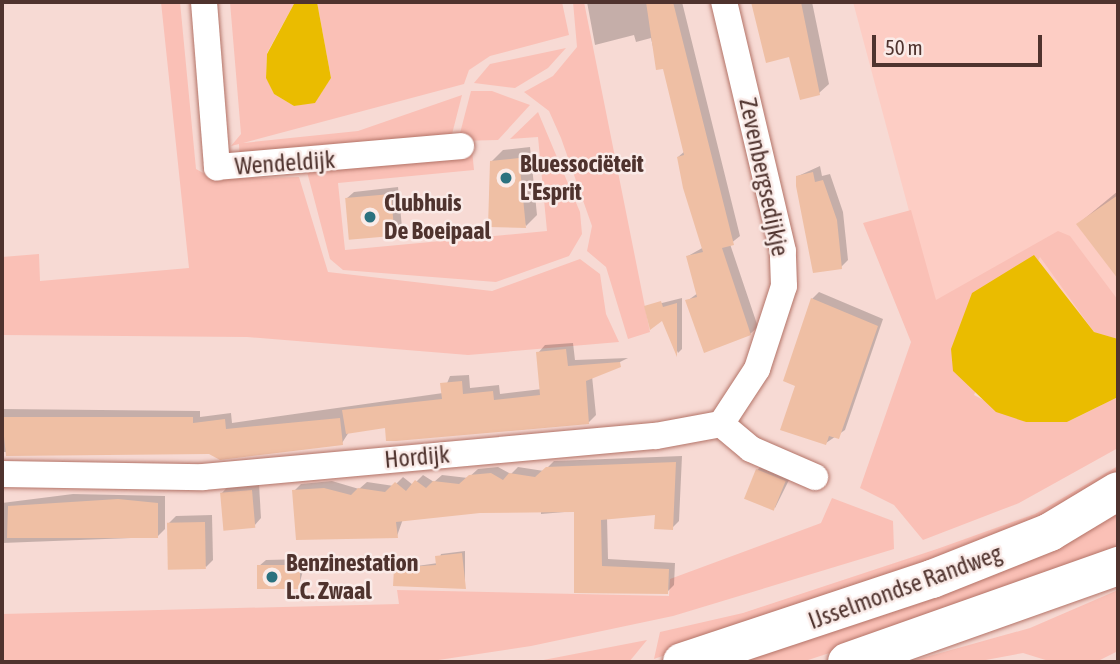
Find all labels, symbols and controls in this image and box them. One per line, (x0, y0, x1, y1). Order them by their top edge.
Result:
scale bar (875, 21, 1045, 65)
text: 50 m (885, 35, 923, 59)
street label: Zevenbergsedijkje (733, 95, 795, 259)
street label: Wendeldijk (234, 145, 336, 181)
place label: Bluessociëteit L'Esprit (520, 150, 644, 206)
marker: Bluessociëteit L'Esprit (498, 170, 514, 186)
place label: Clubhuis De Boeipaal (384, 189, 491, 245)
marker: Clubhuis De Boeipaal (362, 209, 378, 225)
street label: Hordijk (383, 440, 451, 474)
street label: IJsselmondse Randweg (804, 539, 1006, 635)
place label: Benzinestation L.C. Zwaal (286, 549, 419, 605)
marker: Benzinestation L.C. Zwaal (264, 569, 280, 585)

